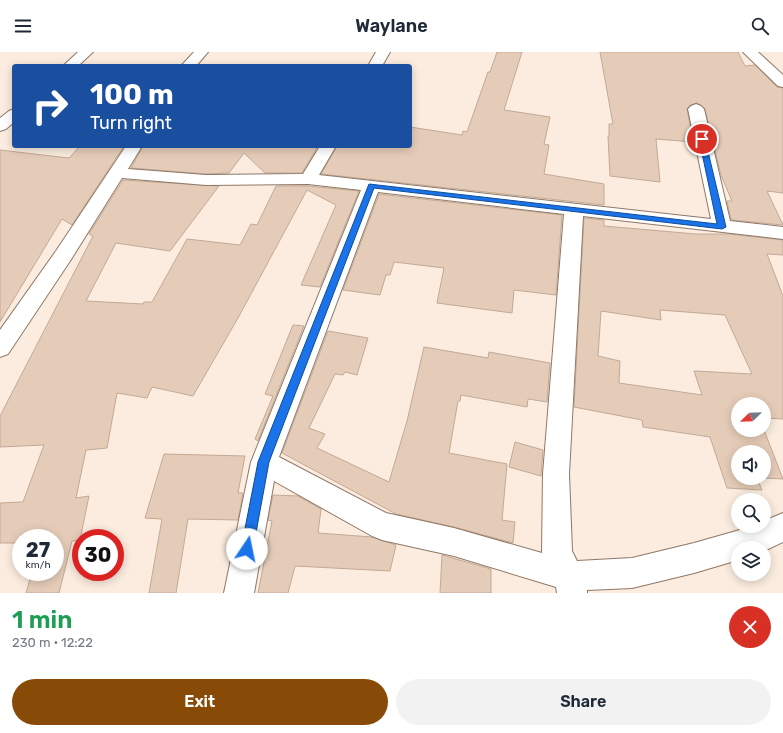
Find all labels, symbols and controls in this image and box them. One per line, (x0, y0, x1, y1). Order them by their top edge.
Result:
icon: menu (12, 15, 34, 37)
text: Waylane (355, 15, 428, 37)
icon: search (749, 15, 771, 37)
text: 100 m (90, 78, 174, 111)
icon: right (24, 80, 76, 132)
text: Turn right (90, 112, 172, 134)
pin (685, 122, 719, 156)
icon: arrive (691, 128, 713, 150)
north arrow (731, 397, 771, 437)
map controls (731, 397, 771, 581)
button: sound (731, 445, 771, 485)
button: search (731, 493, 771, 533)
position arrow (226, 528, 268, 570)
speed limit sign: 30 (72, 529, 124, 581)
text: 27 (26, 538, 50, 562)
button: layers (731, 541, 771, 581)
text: km/h (26, 559, 50, 571)
text: 1 min (12, 606, 72, 634)
button: close (729, 606, 771, 648)
text: 230 m · 12:22 (12, 635, 93, 650)
button: Exit (12, 679, 388, 725)
button: Share (396, 679, 771, 725)

